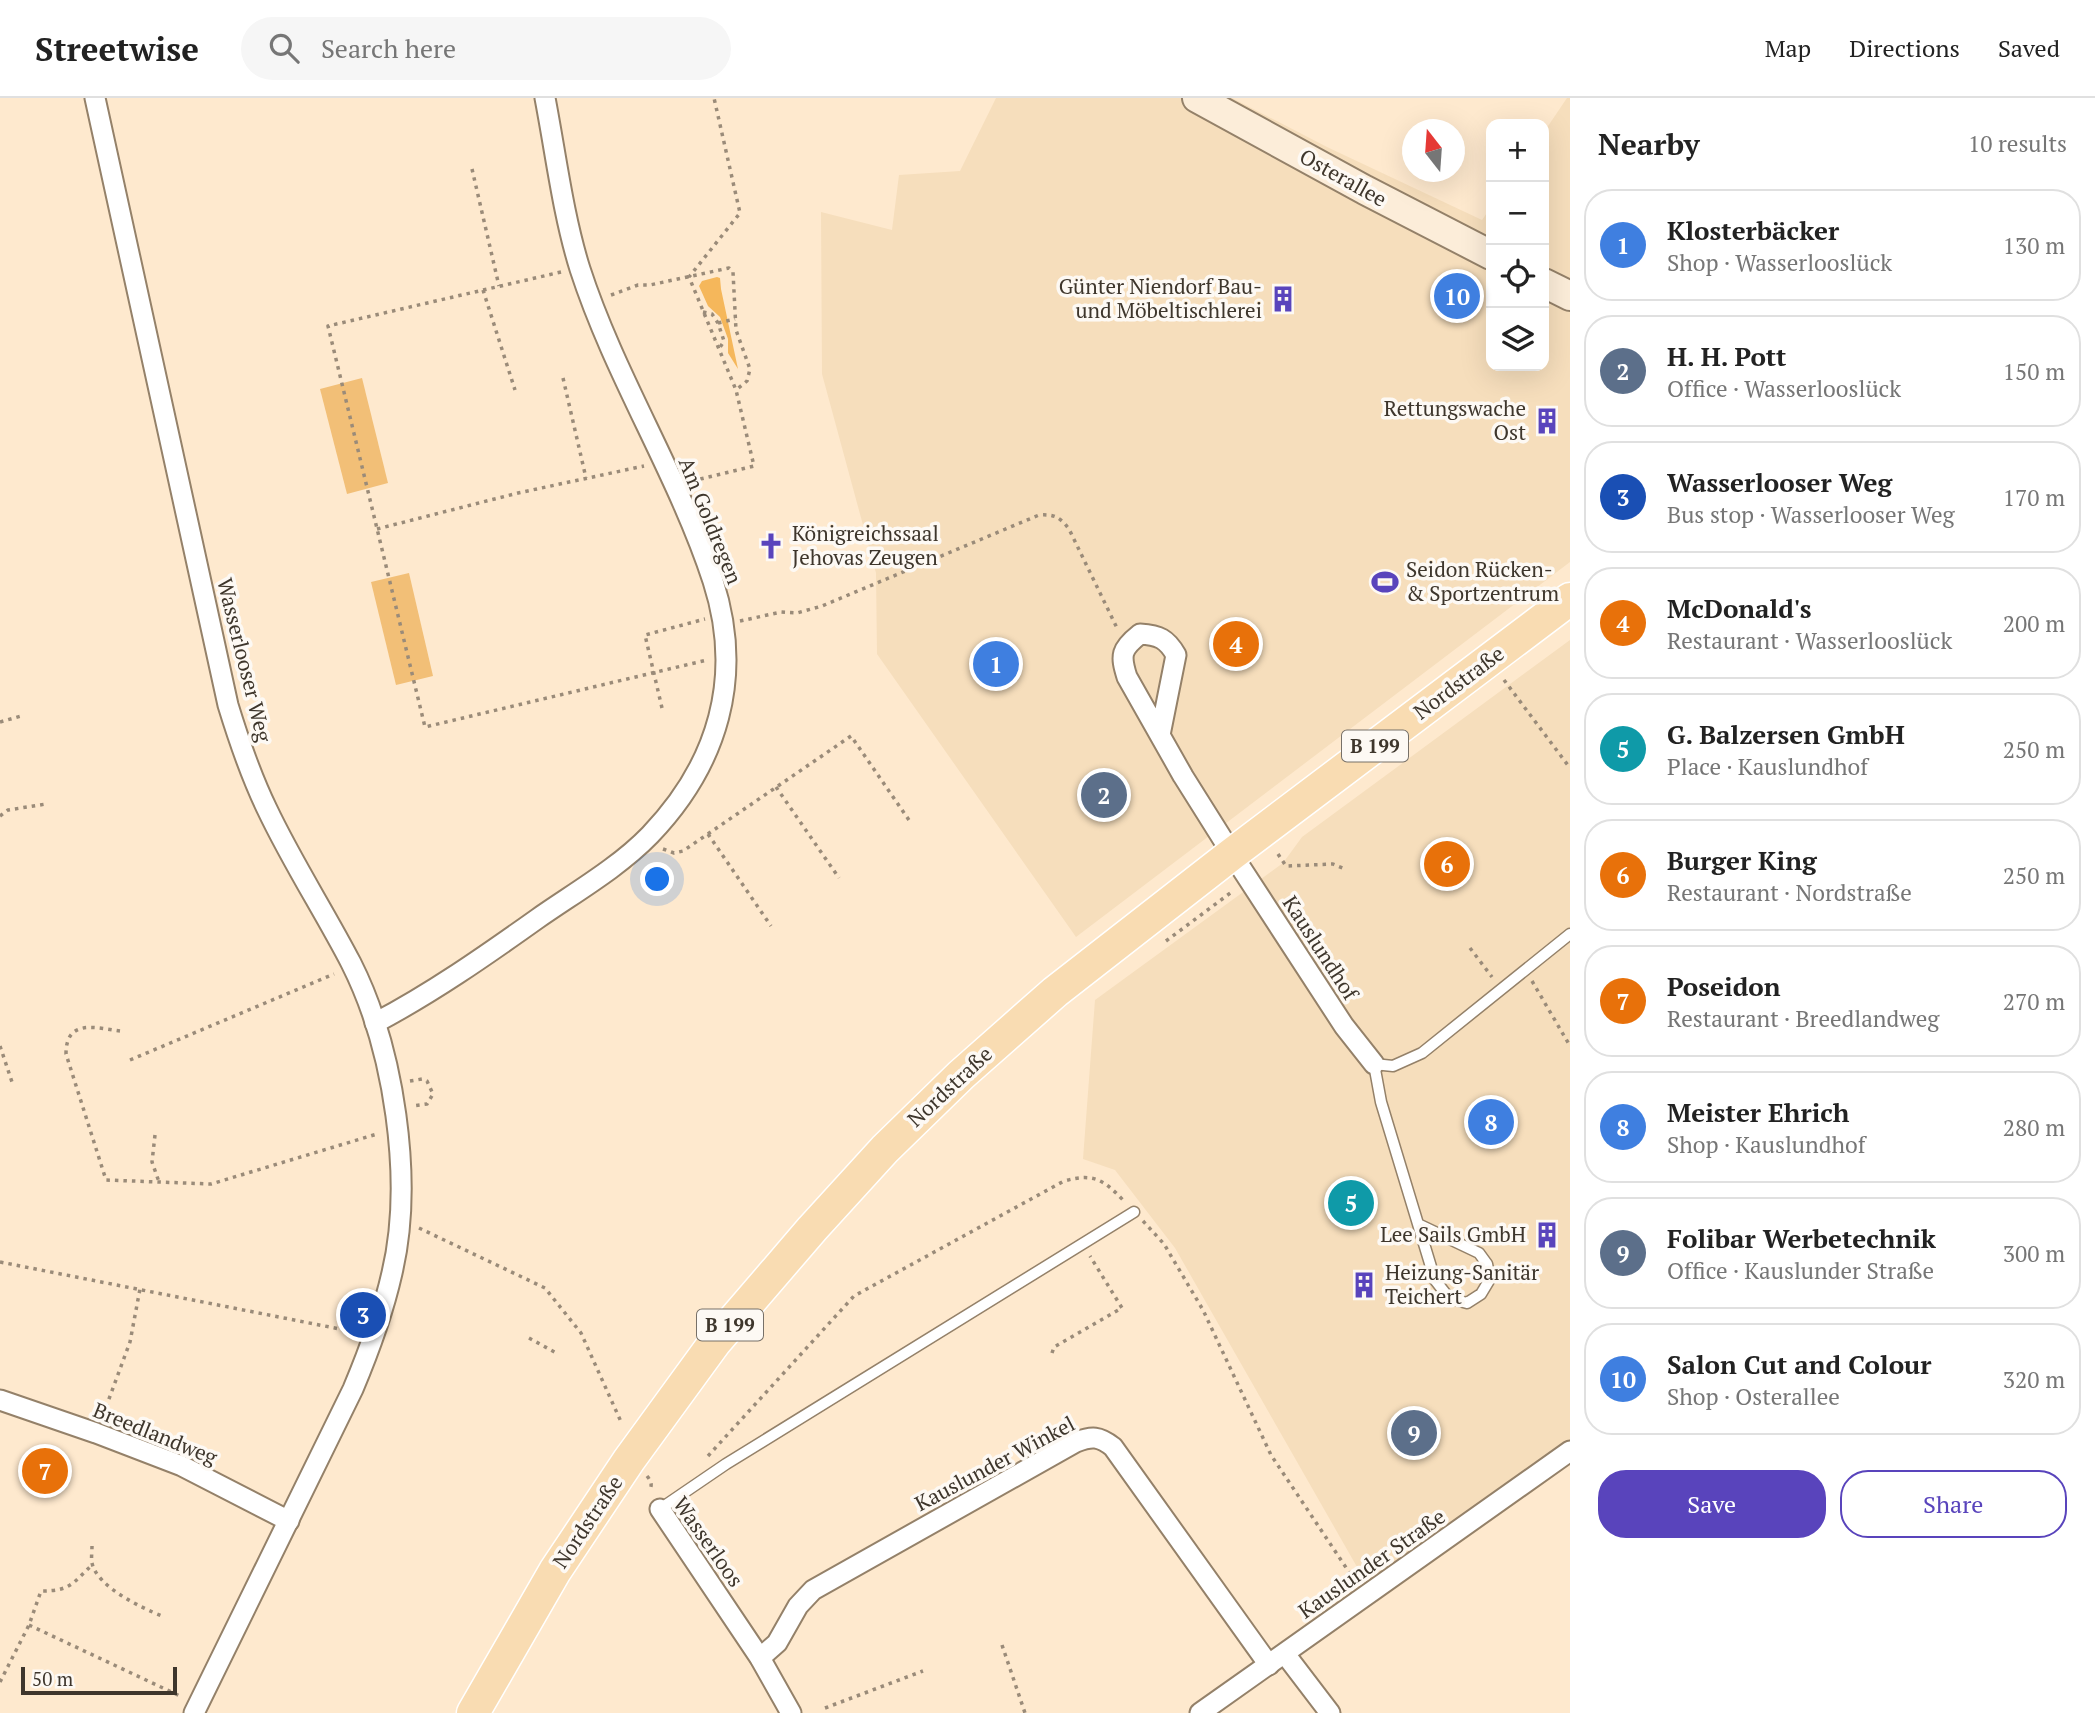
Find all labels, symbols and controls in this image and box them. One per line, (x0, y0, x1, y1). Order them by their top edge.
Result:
search box (241, 17, 731, 80)
text: Streetwise (35, 27, 199, 70)
icon: search (265, 29, 303, 67)
text: Search here (321, 31, 456, 65)
text: Map (1765, 32, 1811, 64)
text: Directions (1849, 32, 1960, 64)
text: Saved (1998, 32, 2060, 64)
north arrow (1402, 119, 1465, 182)
map controls (1486, 119, 1549, 371)
button: + (1486, 119, 1549, 182)
text: Nearby (1598, 124, 1700, 164)
text: 10 results (1968, 128, 2067, 159)
street label: Osterallee (1295, 142, 1392, 213)
button: − (1486, 182, 1549, 245)
text: Klosterbäcker (1667, 213, 1839, 247)
text: 1 (1617, 230, 1630, 261)
text: 130 m (2003, 230, 2065, 261)
button: locate (1486, 245, 1549, 308)
text: Shop · Wasserlooslück (1667, 247, 1892, 278)
pin: 10 (1434, 270, 1480, 322)
place label: Günter Niendorf Bau- und Möbeltischlerei (1059, 272, 1262, 324)
building icon: Günter Niendorf Bau- und Möbeltischlerei (1268, 284, 1298, 314)
button: layers (1486, 308, 1549, 371)
text: H. H. Pott (1667, 339, 1786, 373)
text: 2 (1617, 356, 1630, 387)
text: 150 m (2003, 356, 2065, 387)
text: Office · Wasserlooslück (1667, 373, 1901, 404)
place label: Rettungswache Ost (1384, 394, 1526, 446)
building icon: Rettungswache Ost (1532, 406, 1562, 436)
street label: Am Goldregen (673, 453, 749, 589)
text: Wasserlooser Weg (1667, 465, 1892, 499)
text: 3 (1617, 482, 1630, 513)
text: 170 m (2003, 482, 2065, 513)
text: Bus stop · Wasserlooser Weg (1667, 499, 1955, 530)
place label: Königreichssaal Jehovas Zeugen (792, 519, 939, 571)
church icon: Königreichssaal Jehovas Zeugen (756, 531, 786, 561)
place label: Seidon Rücken- & Sportzentrum (1406, 555, 1559, 607)
sports icon: Seidon Rücken- & Sportzentrum (1370, 567, 1400, 597)
street label: Wasserlooser Weg (211, 575, 279, 746)
text: McDonald's (1667, 591, 1811, 625)
text: 4 (1617, 608, 1630, 639)
text: 200 m (2003, 608, 2065, 639)
pin: 4 (1213, 618, 1259, 670)
text: Restaurant · Wasserlooslück (1667, 625, 1952, 656)
pin: 1 (973, 638, 1019, 690)
street label: Nordstraße (1408, 639, 1509, 725)
text: G. Balzersen GmbH (1667, 717, 1905, 751)
road number: B 199 (1342, 730, 1408, 762)
text: 5 (1617, 734, 1630, 765)
text: 250 m (2003, 734, 2065, 765)
text: Place · Kauslundhof (1667, 751, 1868, 782)
pin: 2 (1081, 769, 1127, 821)
pin: 6 (1424, 838, 1470, 890)
text: Burger King (1667, 843, 1817, 877)
text: 6 (1617, 860, 1630, 891)
text: 250 m (2003, 860, 2065, 891)
your location (640, 862, 674, 896)
text: Restaurant · Nordstraße (1667, 877, 1912, 908)
street label: Kauslundhof (1277, 890, 1366, 1006)
text: Poseidon (1667, 969, 1780, 1003)
text: 7 (1617, 986, 1630, 1017)
text: 270 m (2003, 986, 2065, 1017)
text: Restaurant · Breedlandweg (1667, 1003, 1939, 1034)
street label: Nordstraße (901, 1040, 998, 1133)
text: Meister Ehrich (1667, 1095, 1850, 1129)
pin: 8 (1468, 1096, 1514, 1148)
text: 8 (1617, 1112, 1630, 1143)
text: 280 m (2003, 1112, 2065, 1143)
text: Shop · Kauslundhof (1667, 1129, 1866, 1160)
pin: 5 (1328, 1177, 1374, 1229)
place label: Lee Sails GmbH (1380, 1220, 1526, 1248)
building icon: Lee Sails GmbH (1532, 1220, 1562, 1250)
text: Folibar Werbetechnik (1667, 1221, 1936, 1255)
text: 9 (1617, 1238, 1630, 1269)
text: 300 m (2003, 1238, 2065, 1269)
text: Office · Kauslunder Straße (1667, 1255, 1934, 1286)
place label: Heizung-Sanitär Teichert (1385, 1258, 1539, 1310)
building icon: Heizung-Sanitär Teichert (1349, 1270, 1379, 1300)
pin: 3 (340, 1289, 386, 1341)
road number: B 199 (697, 1310, 763, 1340)
text: Salon Cut and Colour (1667, 1347, 1931, 1381)
text: 10 (1610, 1364, 1636, 1395)
text: 320 m (2003, 1364, 2065, 1395)
text: Shop · Osterallee (1667, 1381, 1840, 1412)
street label: Breedlandweg (89, 1395, 222, 1471)
pin: 9 (1391, 1407, 1437, 1459)
street label: Kauslunder Winkel (910, 1409, 1079, 1517)
pin: 7 (22, 1445, 68, 1497)
street label: Nordstraße (546, 1470, 628, 1573)
button: Save (1598, 1470, 1826, 1538)
button: Share (1840, 1470, 2067, 1538)
street label: Wasserloos (667, 1491, 750, 1592)
street label: Kauslunder Straße (1292, 1502, 1450, 1624)
scale bar (21, 1664, 177, 1696)
text: 50 m (32, 1666, 73, 1691)

